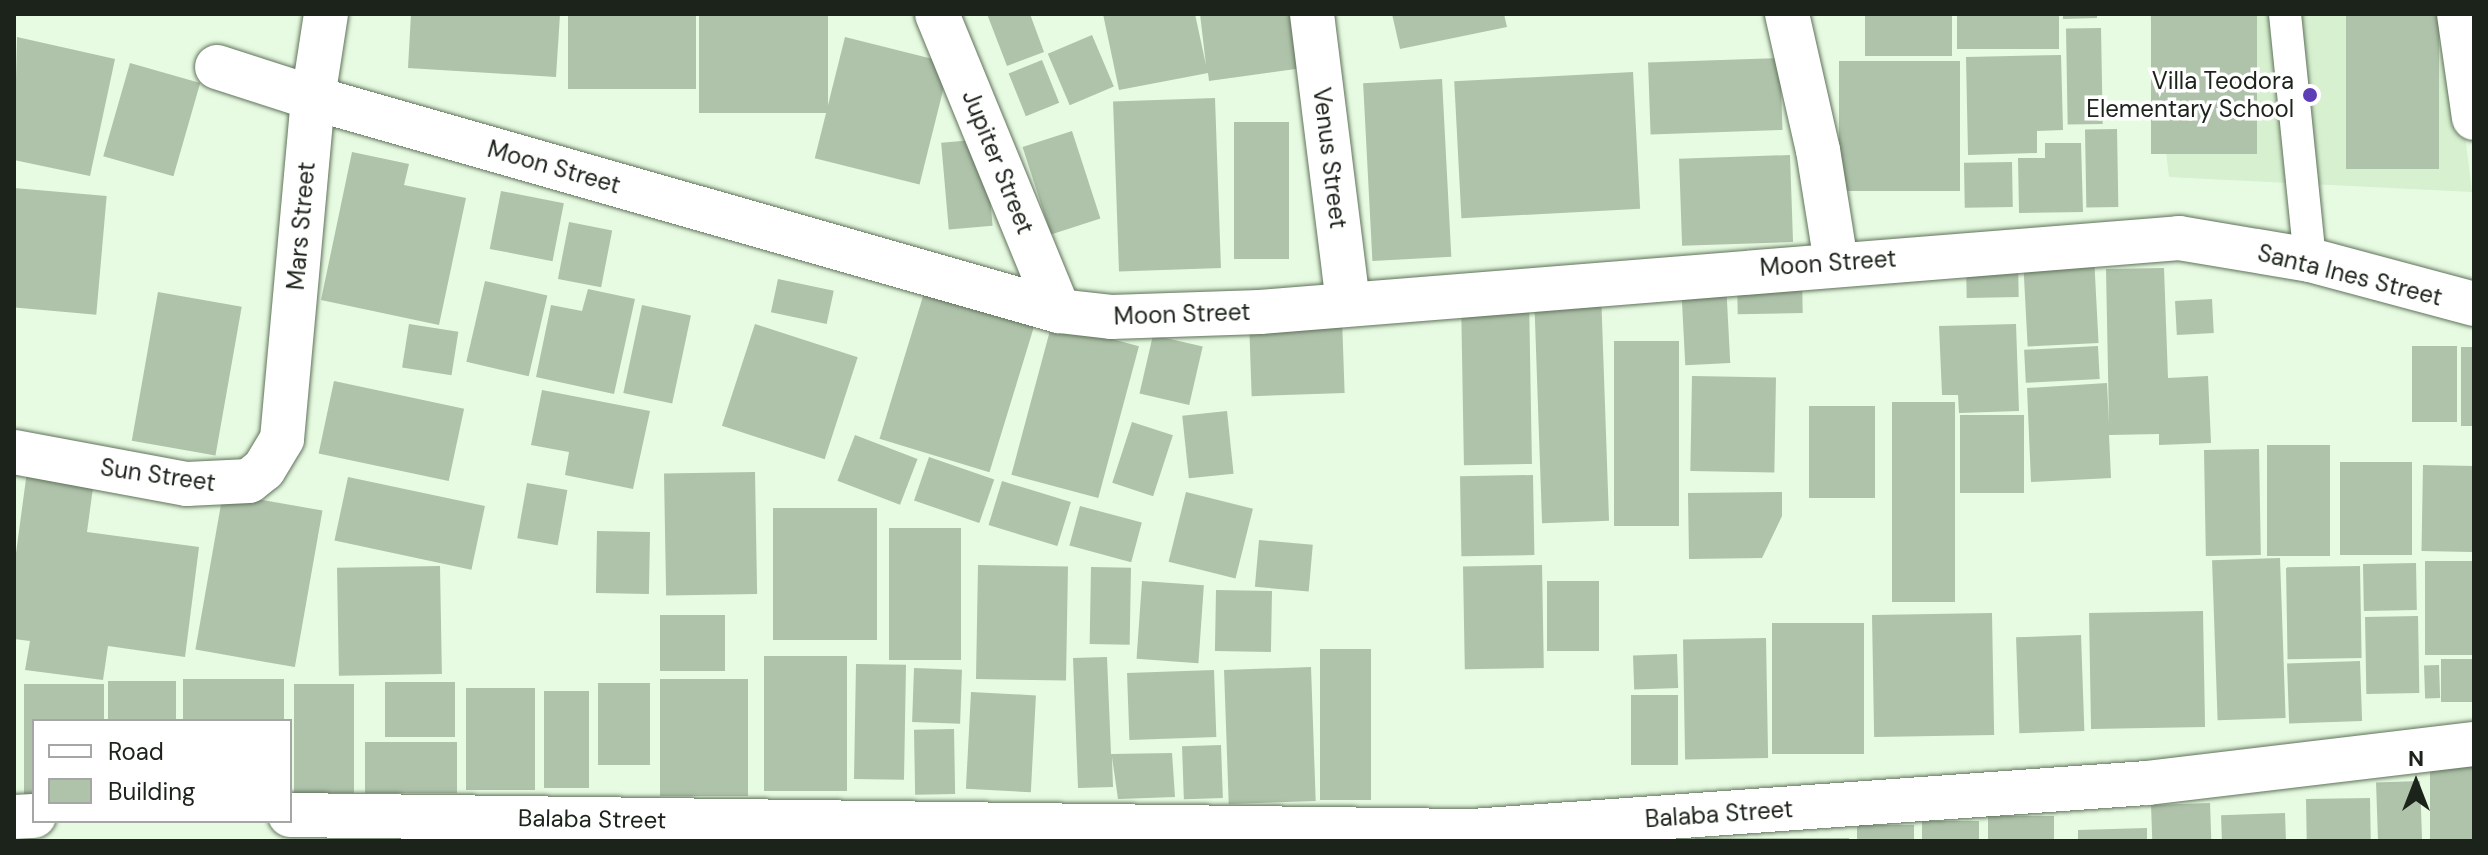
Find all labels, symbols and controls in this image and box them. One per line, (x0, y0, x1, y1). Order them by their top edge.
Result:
place label: Villa Teodora Elementary School (2086, 67, 2294, 123)
street label: Jupiter Street (956, 86, 1040, 238)
street label: Venus Street (1307, 86, 1353, 230)
marker: Villa Teodora Elementary School (2301, 86, 2319, 104)
street label: Moon Street (484, 134, 624, 200)
street label: Mars Street (281, 161, 321, 291)
street label: Santa Ines Street (2255, 238, 2445, 312)
street label: Moon Street (1759, 244, 1897, 282)
street label: Moon Street (1113, 297, 1251, 331)
street label: Sun Street (99, 453, 217, 497)
legend (32, 719, 292, 823)
text: Road (108, 736, 164, 767)
north arrow (2376, 743, 2456, 823)
text: N (2408, 744, 2424, 773)
text: Building (108, 776, 195, 807)
street label: Balaba Street (1644, 794, 1794, 834)
street label: Balaba Street (518, 803, 666, 835)

